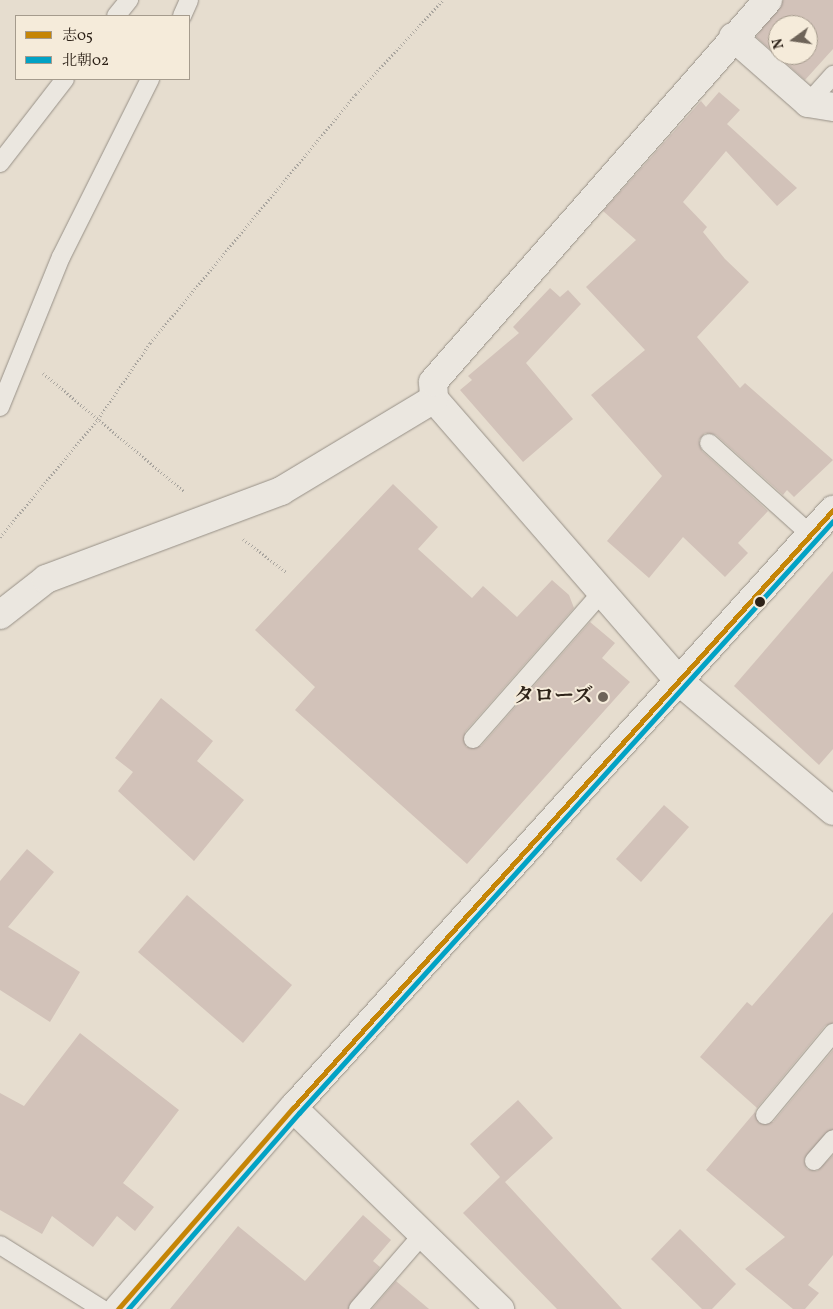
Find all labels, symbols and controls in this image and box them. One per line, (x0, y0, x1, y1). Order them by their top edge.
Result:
legend (15, 15, 190, 80)
north arrow (768, 15, 818, 65)
text: 志05 (62, 26, 93, 47)
text: N (768, 36, 789, 51)
text: 北朝02 (62, 51, 109, 72)
unlabelled marker (755, 597, 765, 607)
place label: タローズ (513, 685, 593, 709)
marker: タローズ (597, 691, 609, 703)

